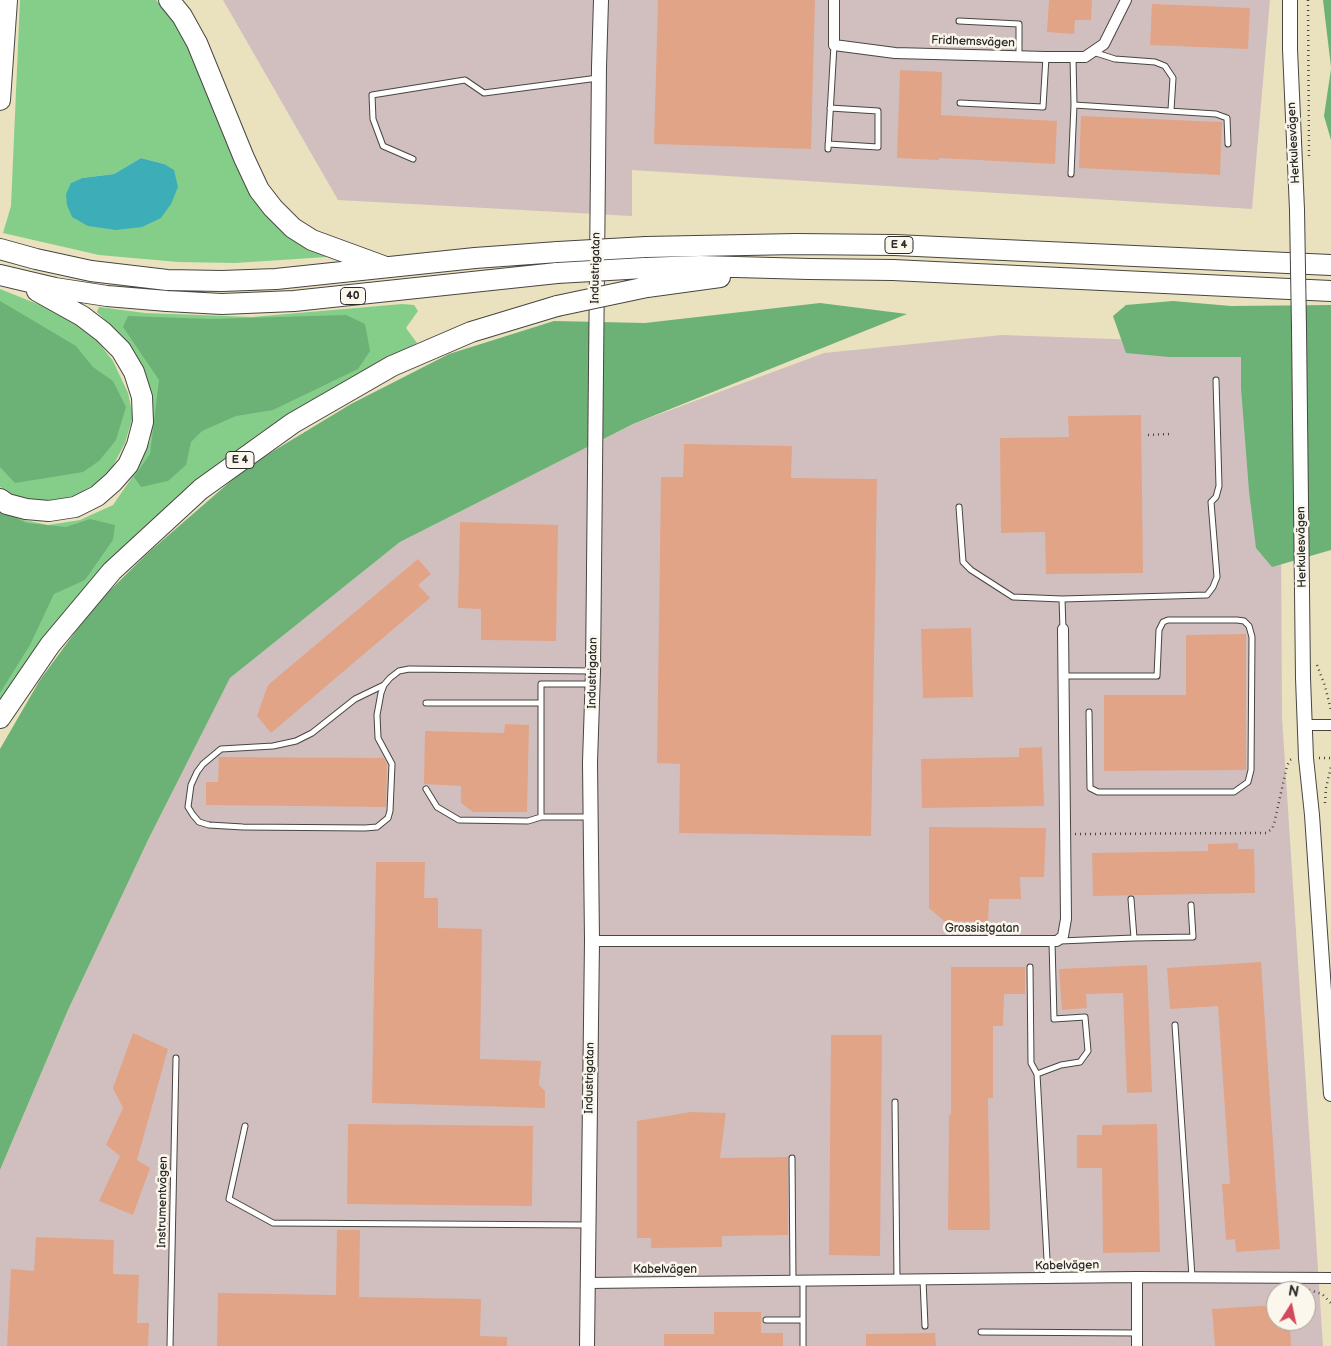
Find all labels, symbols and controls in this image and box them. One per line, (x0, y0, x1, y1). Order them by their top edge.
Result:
street label: Fridhemsvägen (931, 33, 1015, 51)
street label: Herkulesvägen (1285, 102, 1303, 184)
street label: Industrigatan (588, 232, 604, 304)
road number: E 4 (885, 236, 913, 254)
road number: 40 (340, 288, 366, 304)
road number: E 4 (226, 452, 254, 468)
street label: Herkulesvägen (1294, 506, 1310, 588)
street label: Industrigatan (585, 637, 601, 709)
street label: Grossistgatan (945, 922, 1019, 936)
street label: Industrigatan (582, 1042, 598, 1114)
street label: Instrumentvägen (155, 1156, 171, 1248)
street label: Kabelvägen (1035, 1258, 1099, 1274)
street label: Kabelvägen (633, 1263, 697, 1277)
north arrow (1266, 1281, 1316, 1331)
text: N (1287, 1282, 1300, 1301)

